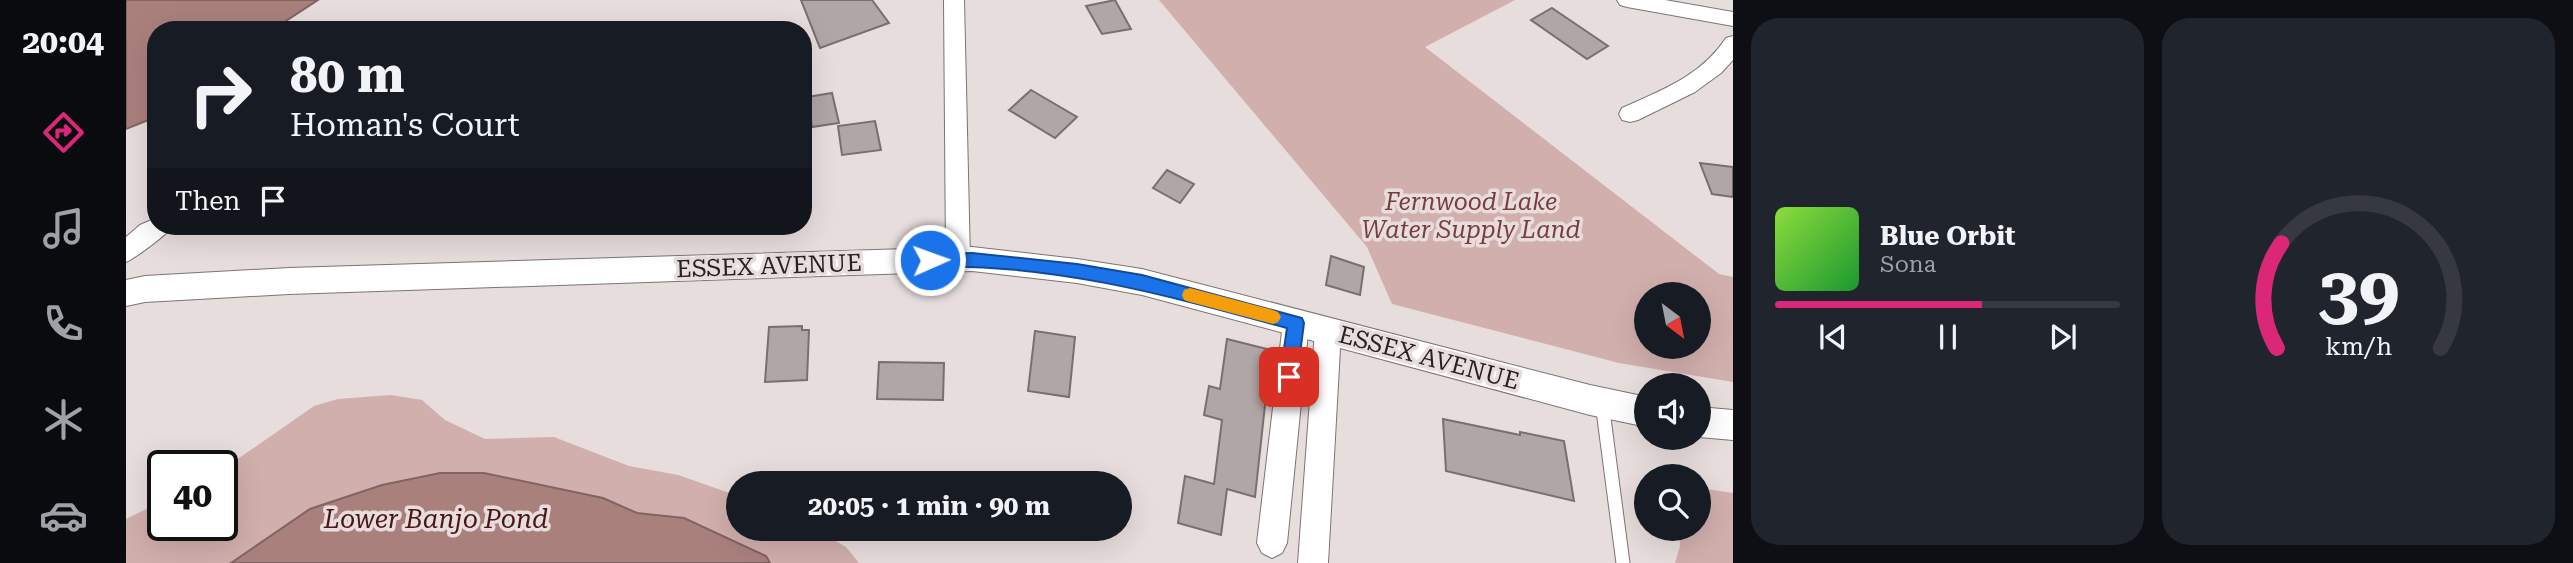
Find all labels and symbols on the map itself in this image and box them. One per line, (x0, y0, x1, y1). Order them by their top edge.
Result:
park label: Fernwood Lake Water Supply Land (1362, 188, 1580, 244)
position arrow (893, 223, 967, 297)
street label: ESSEX AVENUE (676, 249, 862, 283)
north arrow (1634, 282, 1712, 359)
street label: ESSEX AVENUE (1336, 320, 1522, 396)
pin (1259, 347, 1319, 407)
speed limit sign: 40 (147, 450, 238, 541)
water label: Lower Banjo Pond (323, 504, 548, 534)

